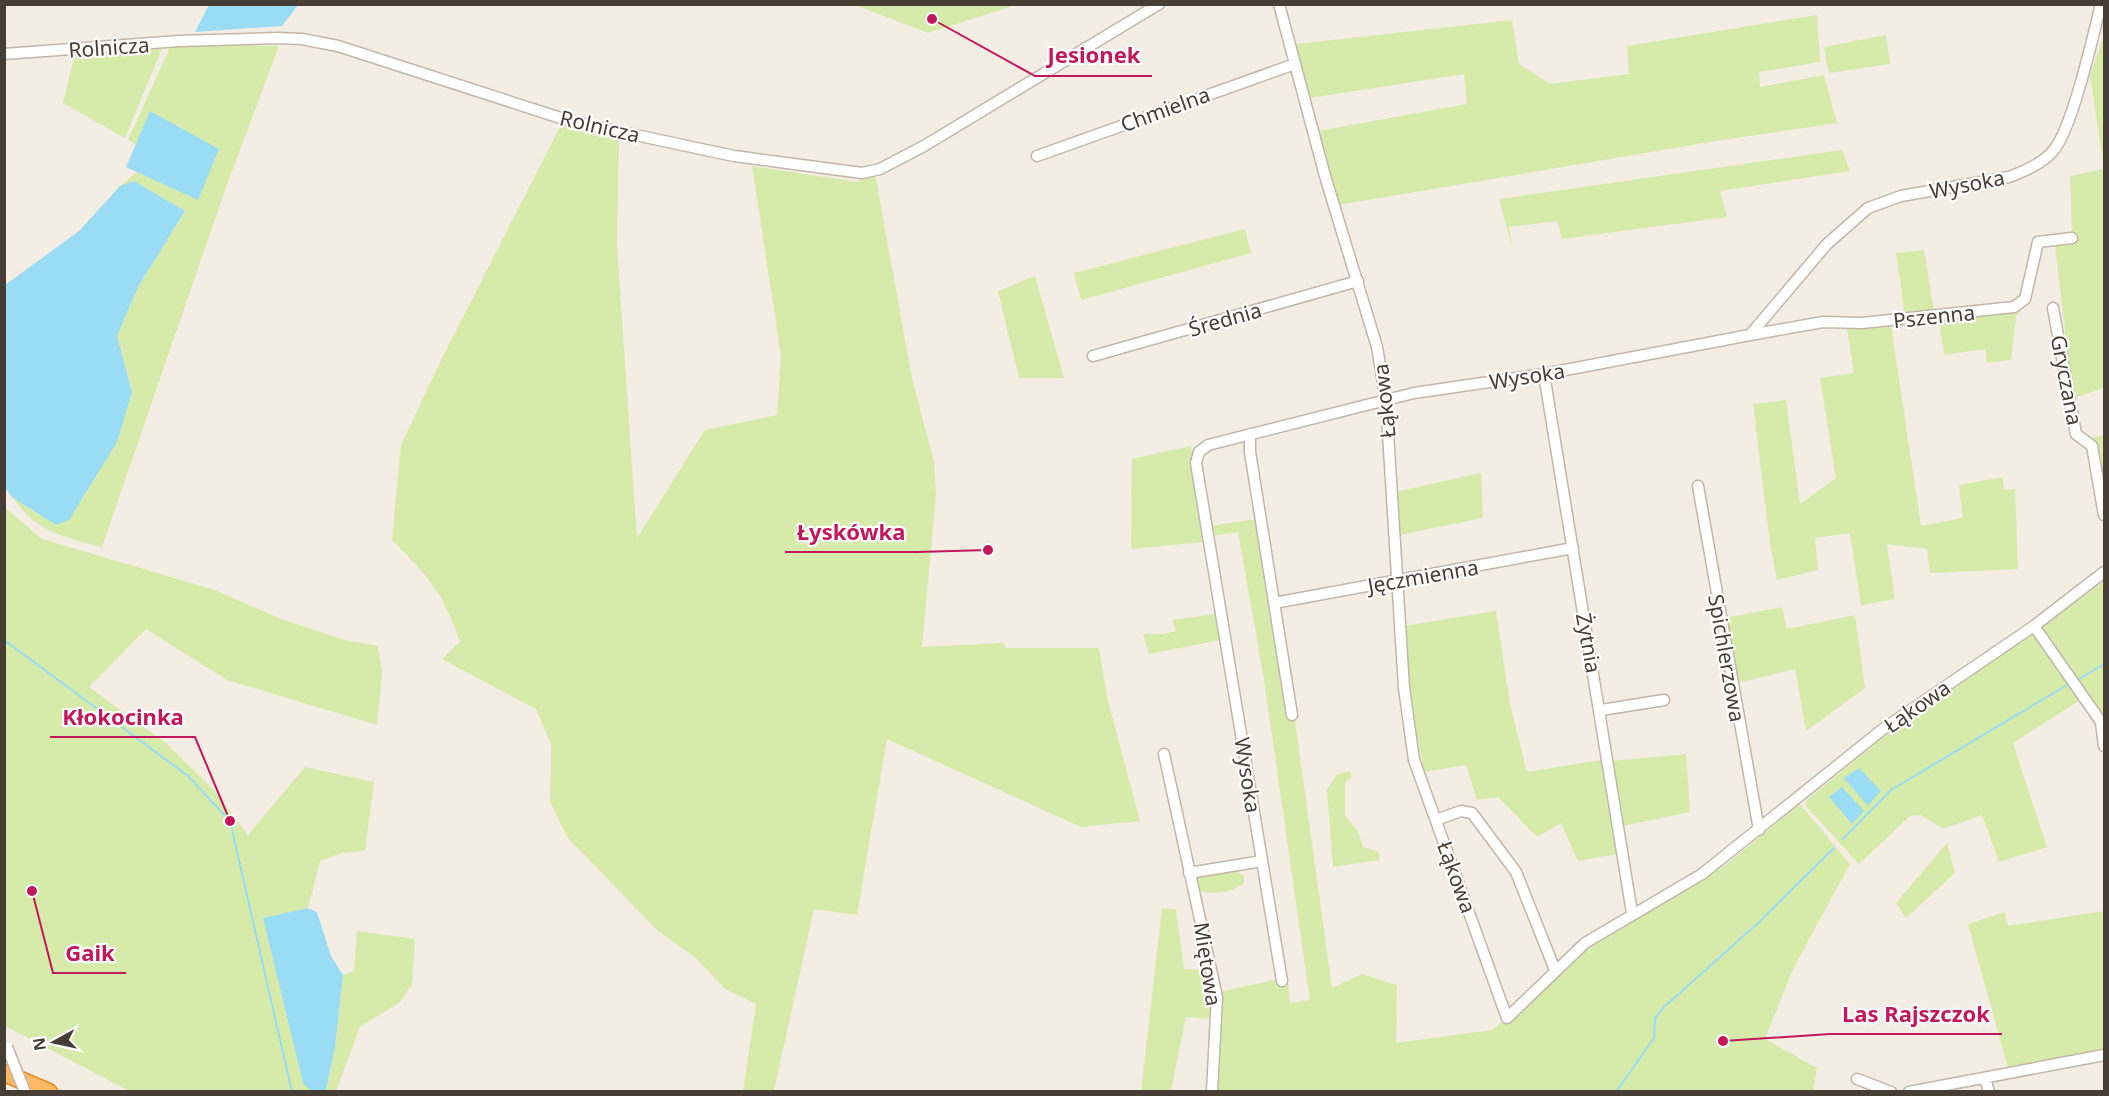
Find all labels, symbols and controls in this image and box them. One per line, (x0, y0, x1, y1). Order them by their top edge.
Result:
street label: Rolnicza (67, 30, 151, 64)
callout: Jesionek (1035, 36, 1152, 76)
text: Jesionek (1046, 39, 1141, 69)
street label: Chmielna (1116, 80, 1214, 138)
street label: Rolnicza (557, 103, 643, 149)
street label: Wysoka (1927, 163, 2007, 205)
street label: Średnia (1185, 295, 1265, 343)
street label: Pszenna (1892, 298, 1976, 334)
street label: Gryczana (2045, 333, 2089, 427)
street label: Wysoka (1487, 356, 1567, 396)
street label: Łąkowa (1366, 362, 1402, 440)
callout: Łyskówka (785, 512, 917, 552)
text: Łyskówka (797, 516, 905, 546)
street label: Jęczmienna (1363, 552, 1481, 600)
street label: Spichlerzowa (1702, 592, 1752, 724)
street label: Żytnia (1570, 611, 1608, 675)
street label: Łąkowa (1878, 673, 1956, 739)
callout: Kłokocinka (50, 697, 195, 737)
text: Kłokocinka (62, 701, 184, 731)
street label: Wysoka (1228, 735, 1268, 815)
street label: Łąkowa (1431, 837, 1483, 917)
street label: Miętowa (1188, 920, 1228, 1008)
callout: Gaik (53, 933, 126, 973)
text: Gaik (65, 937, 115, 967)
callout: Las Rajszczok (1830, 994, 2002, 1034)
text: Las Rajszczok (1842, 998, 1990, 1028)
north arrow (24, 1012, 84, 1072)
text: N (27, 1036, 51, 1052)

